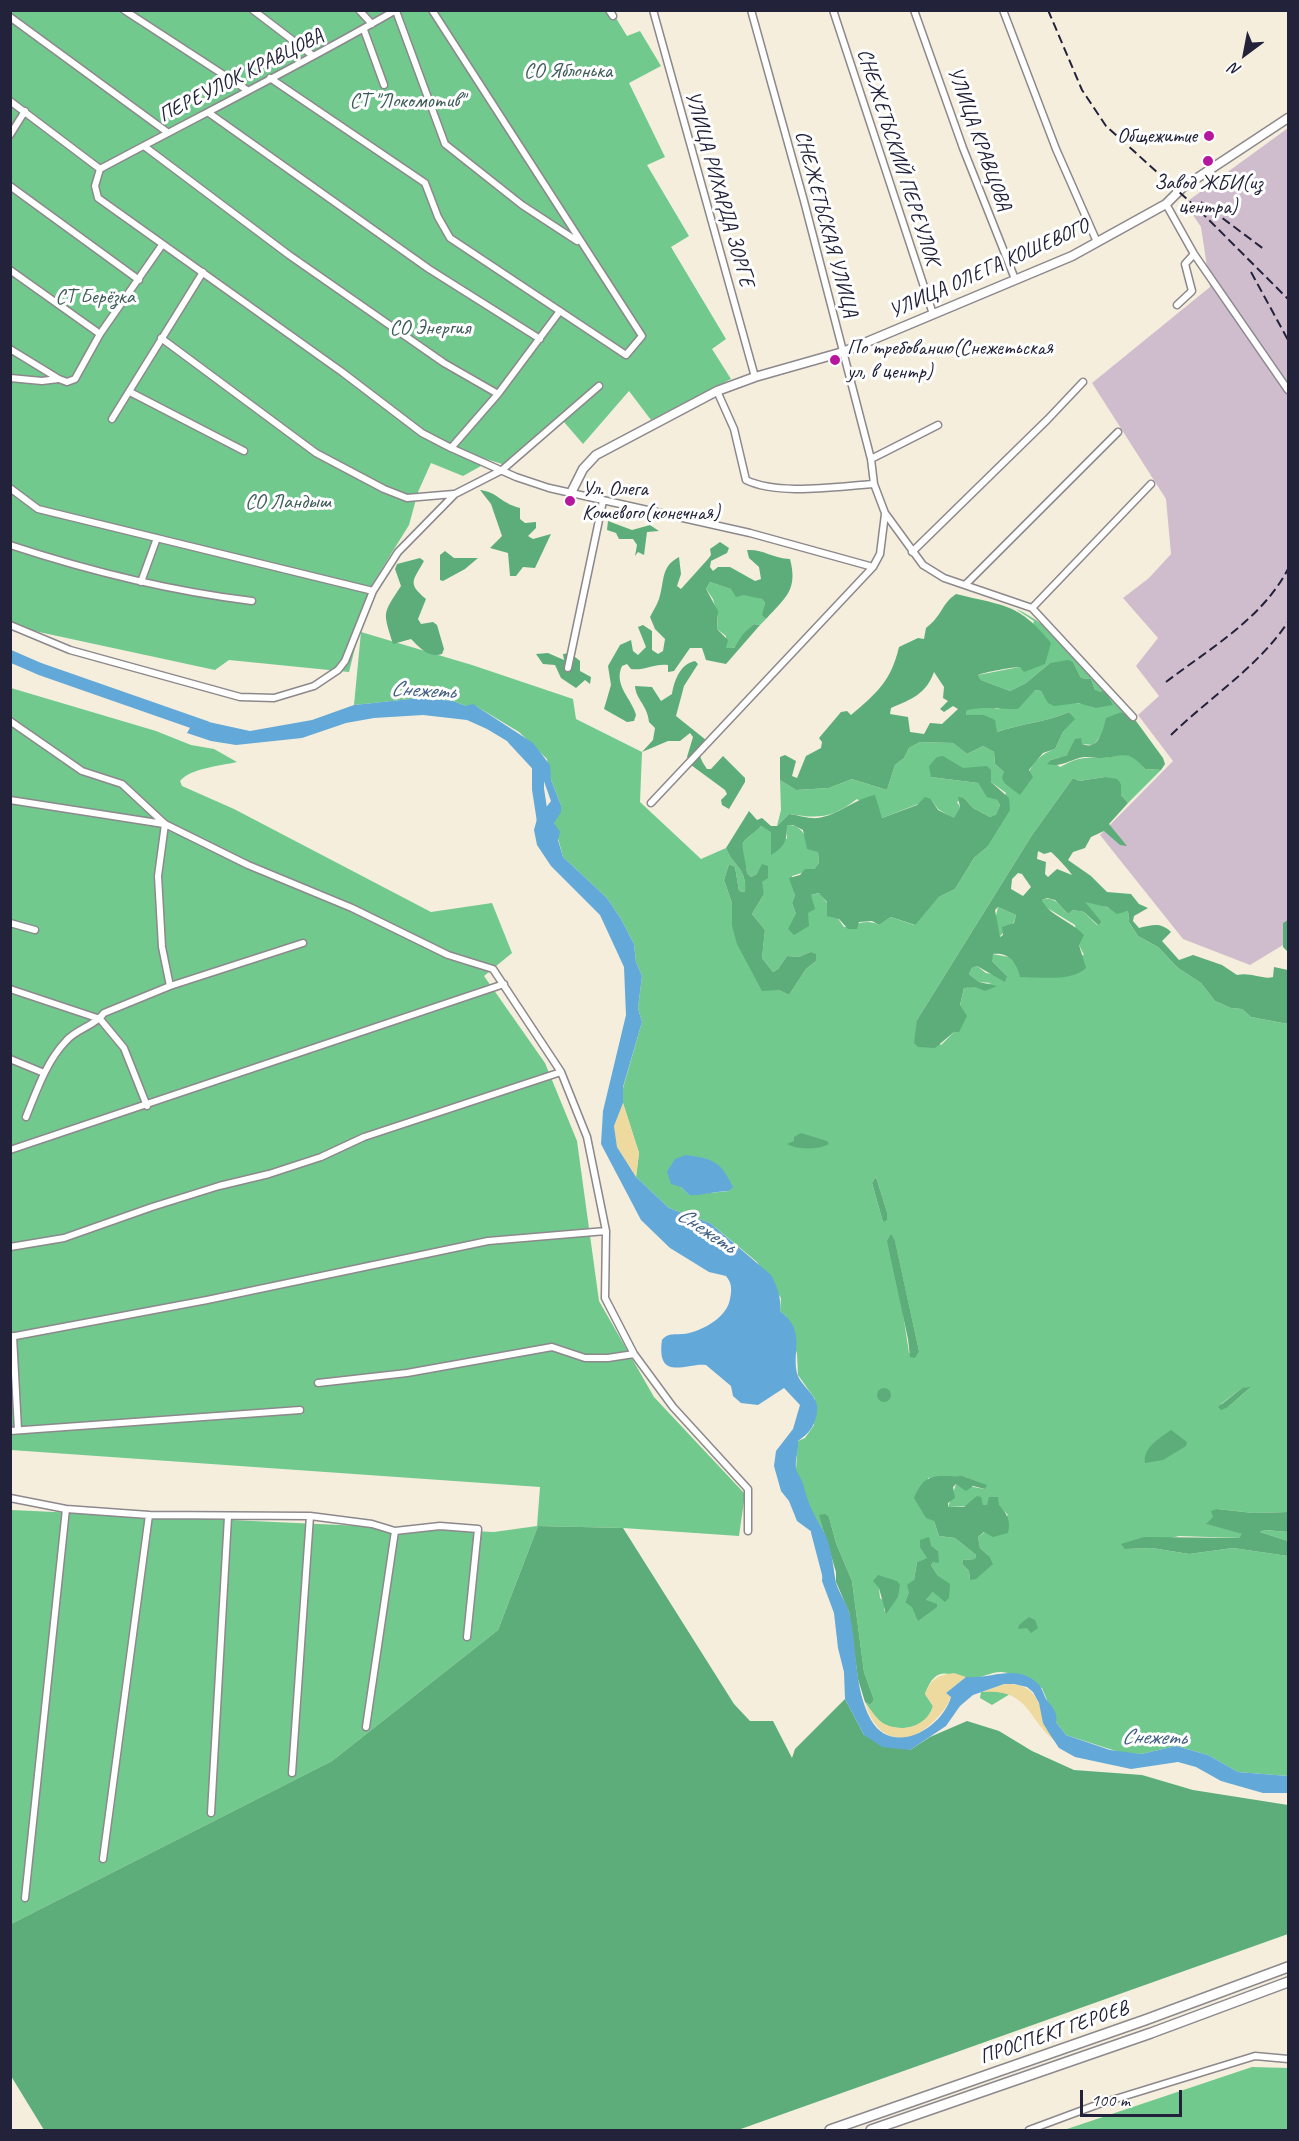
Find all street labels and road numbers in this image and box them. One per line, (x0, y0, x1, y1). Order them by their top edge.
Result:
street label: ПЕРЕУЛОК КРАВЦОВА (154, 24, 328, 128)
street label: СНЕЖЕТЬСКИЙ ПЕРЕУЛОК (851, 46, 945, 268)
street label: УЛИЦА КРАВЦОВА (941, 64, 1017, 214)
street label: УЛИЦА РИХАРДА ЗОРГЕ (679, 88, 759, 290)
street label: СНЕЖЕТЬСКАЯ УЛИЦА (789, 128, 863, 320)
street label: УЛИЦА ОЛЕГА КОШЕВОГО (885, 214, 1093, 324)
street label: ПРОСПЕКТ ГЕРОЕВ (976, 1996, 1132, 2070)

